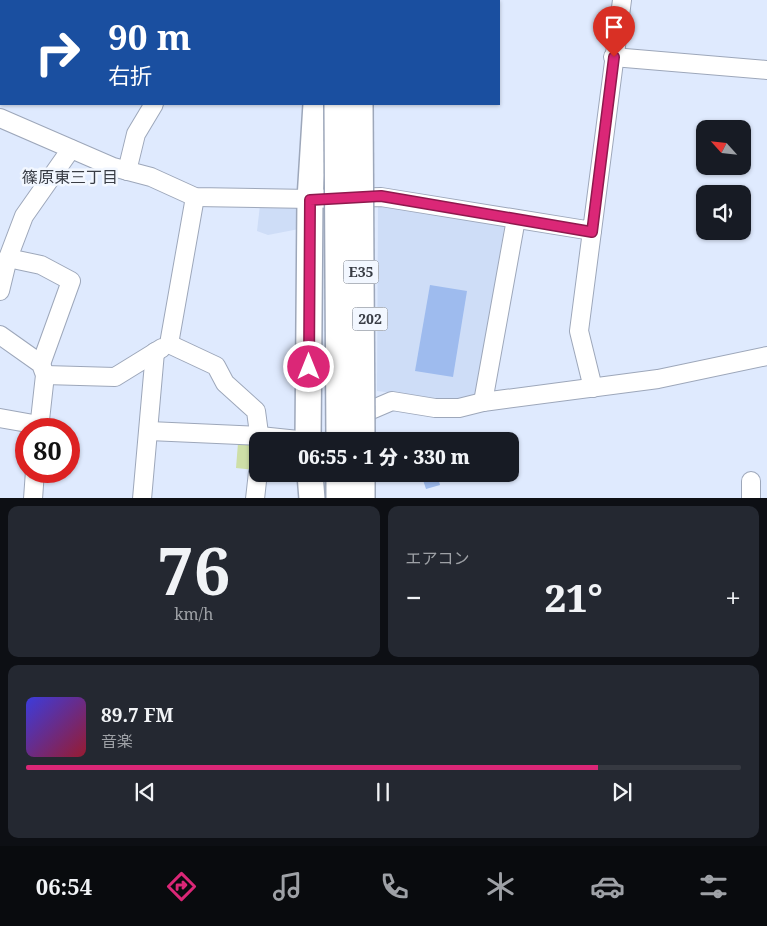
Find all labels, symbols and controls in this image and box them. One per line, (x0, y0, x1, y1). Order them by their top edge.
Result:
pin (593, 6, 635, 57)
text: 90 m (108, 13, 191, 60)
icon: arrive (600, 13, 628, 41)
icon: right (25, 20, 90, 85)
text: 右折 (108, 60, 152, 90)
north arrow (696, 120, 751, 175)
map controls (696, 120, 751, 240)
district label: 篠原東三丁目 (22, 166, 118, 188)
button: sound (696, 185, 751, 240)
road number: E35 (344, 260, 378, 284)
road number: 202 (352, 308, 388, 330)
position arrow (282, 340, 334, 392)
speed limit sign: 80 (15, 418, 80, 483)
text: 06:55 · 1 分 · 330 m (298, 444, 470, 470)
text: 76 (157, 526, 230, 614)
text: エアコン (406, 547, 470, 569)
text: 21° (544, 571, 603, 623)
text: − (406, 578, 422, 616)
text: + (725, 578, 741, 616)
text: km/h (174, 603, 213, 625)
text: 89.7 FM (101, 702, 174, 728)
text: 音楽 (101, 730, 133, 752)
icon: previous (131, 778, 159, 806)
icon: pause (369, 778, 397, 806)
icon: next (608, 778, 636, 806)
icon: directions (164, 869, 199, 904)
icon: music (270, 869, 305, 904)
icon: phone (377, 869, 412, 904)
icon: climate (483, 869, 518, 904)
icon: car (590, 869, 625, 904)
icon: filters (696, 869, 731, 904)
text: 06:54 (36, 871, 92, 901)

